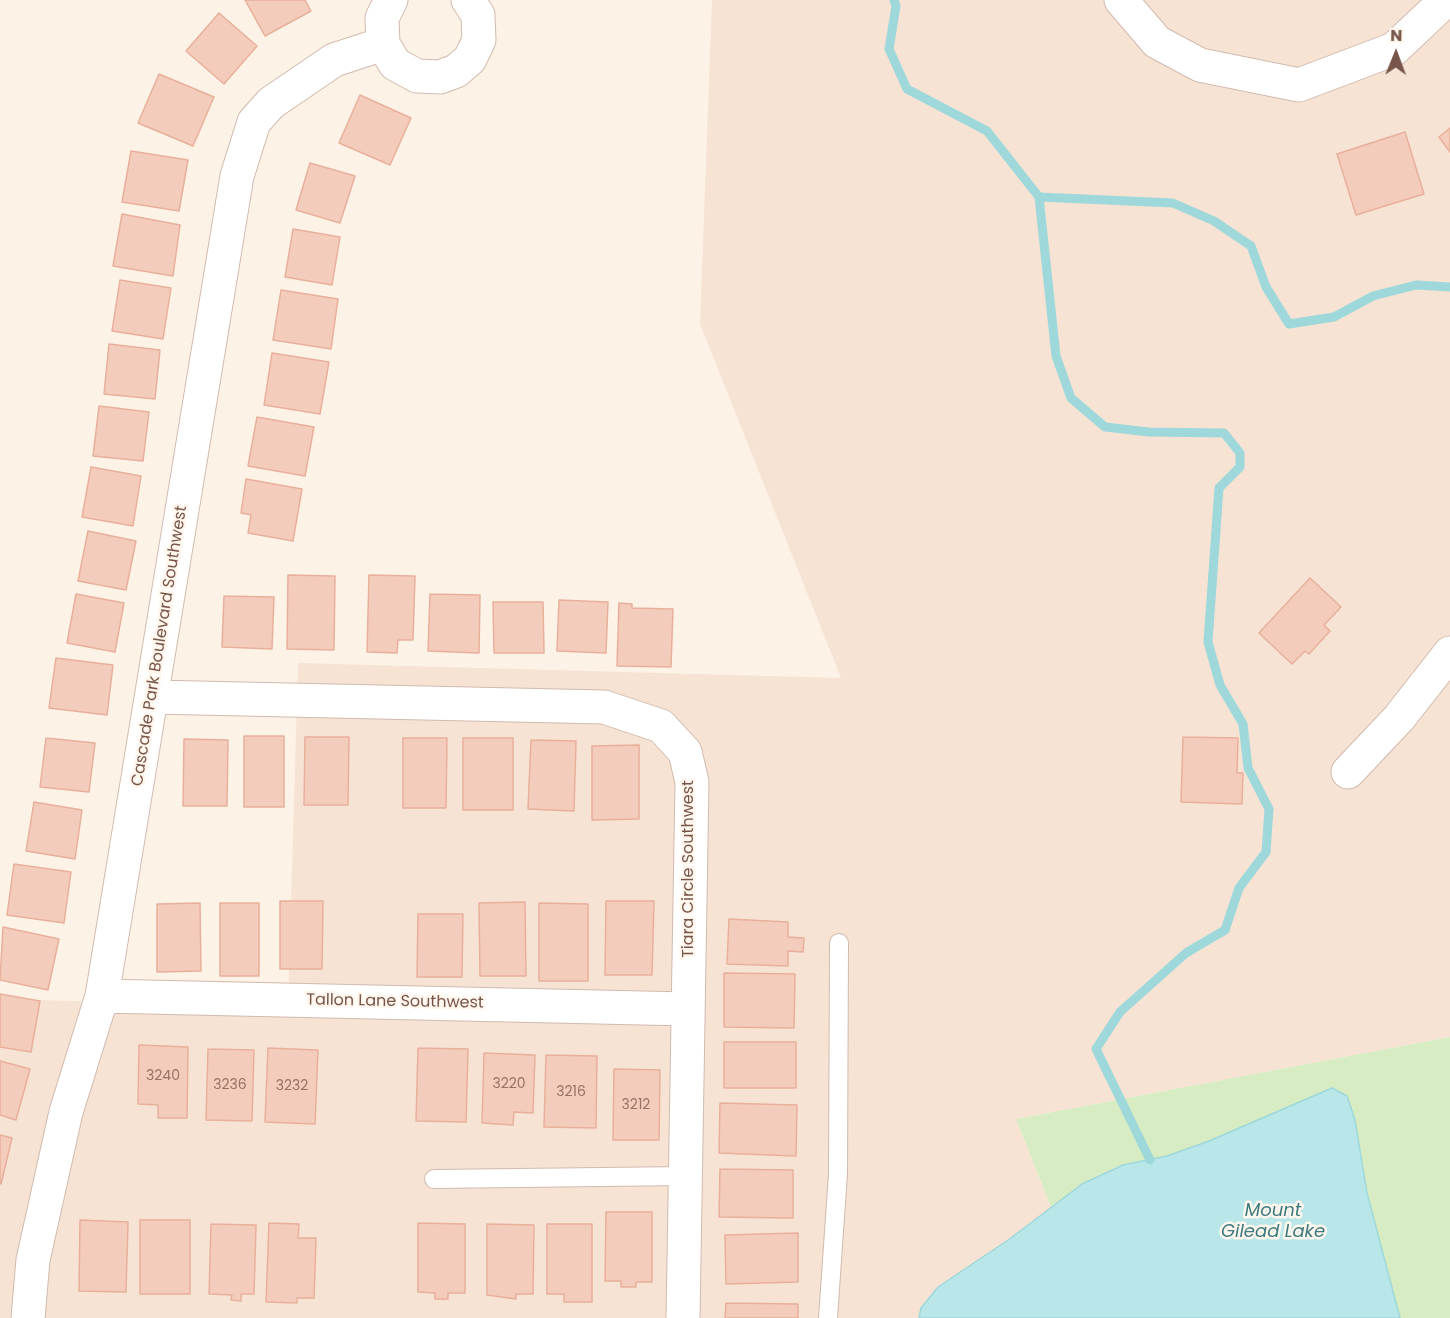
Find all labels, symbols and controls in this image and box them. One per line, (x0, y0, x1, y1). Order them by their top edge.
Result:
north arrow (1366, 24, 1426, 84)
text: N (1390, 24, 1403, 47)
street label: Cascade Park Boulevard Southwest (128, 504, 192, 788)
street label: Tiara Circle Southwest (679, 780, 699, 958)
street label: Tallon Lane Southwest (306, 991, 484, 1013)
house number: 3240 (146, 1068, 180, 1084)
house number: 3220 (492, 1076, 526, 1092)
house number: 3236 (213, 1077, 247, 1093)
house number: 3232 (276, 1078, 308, 1094)
house number: 3216 (556, 1084, 586, 1100)
house number: 3212 (622, 1097, 650, 1113)
water label: Mount Gilead Lake (1221, 1200, 1325, 1242)

